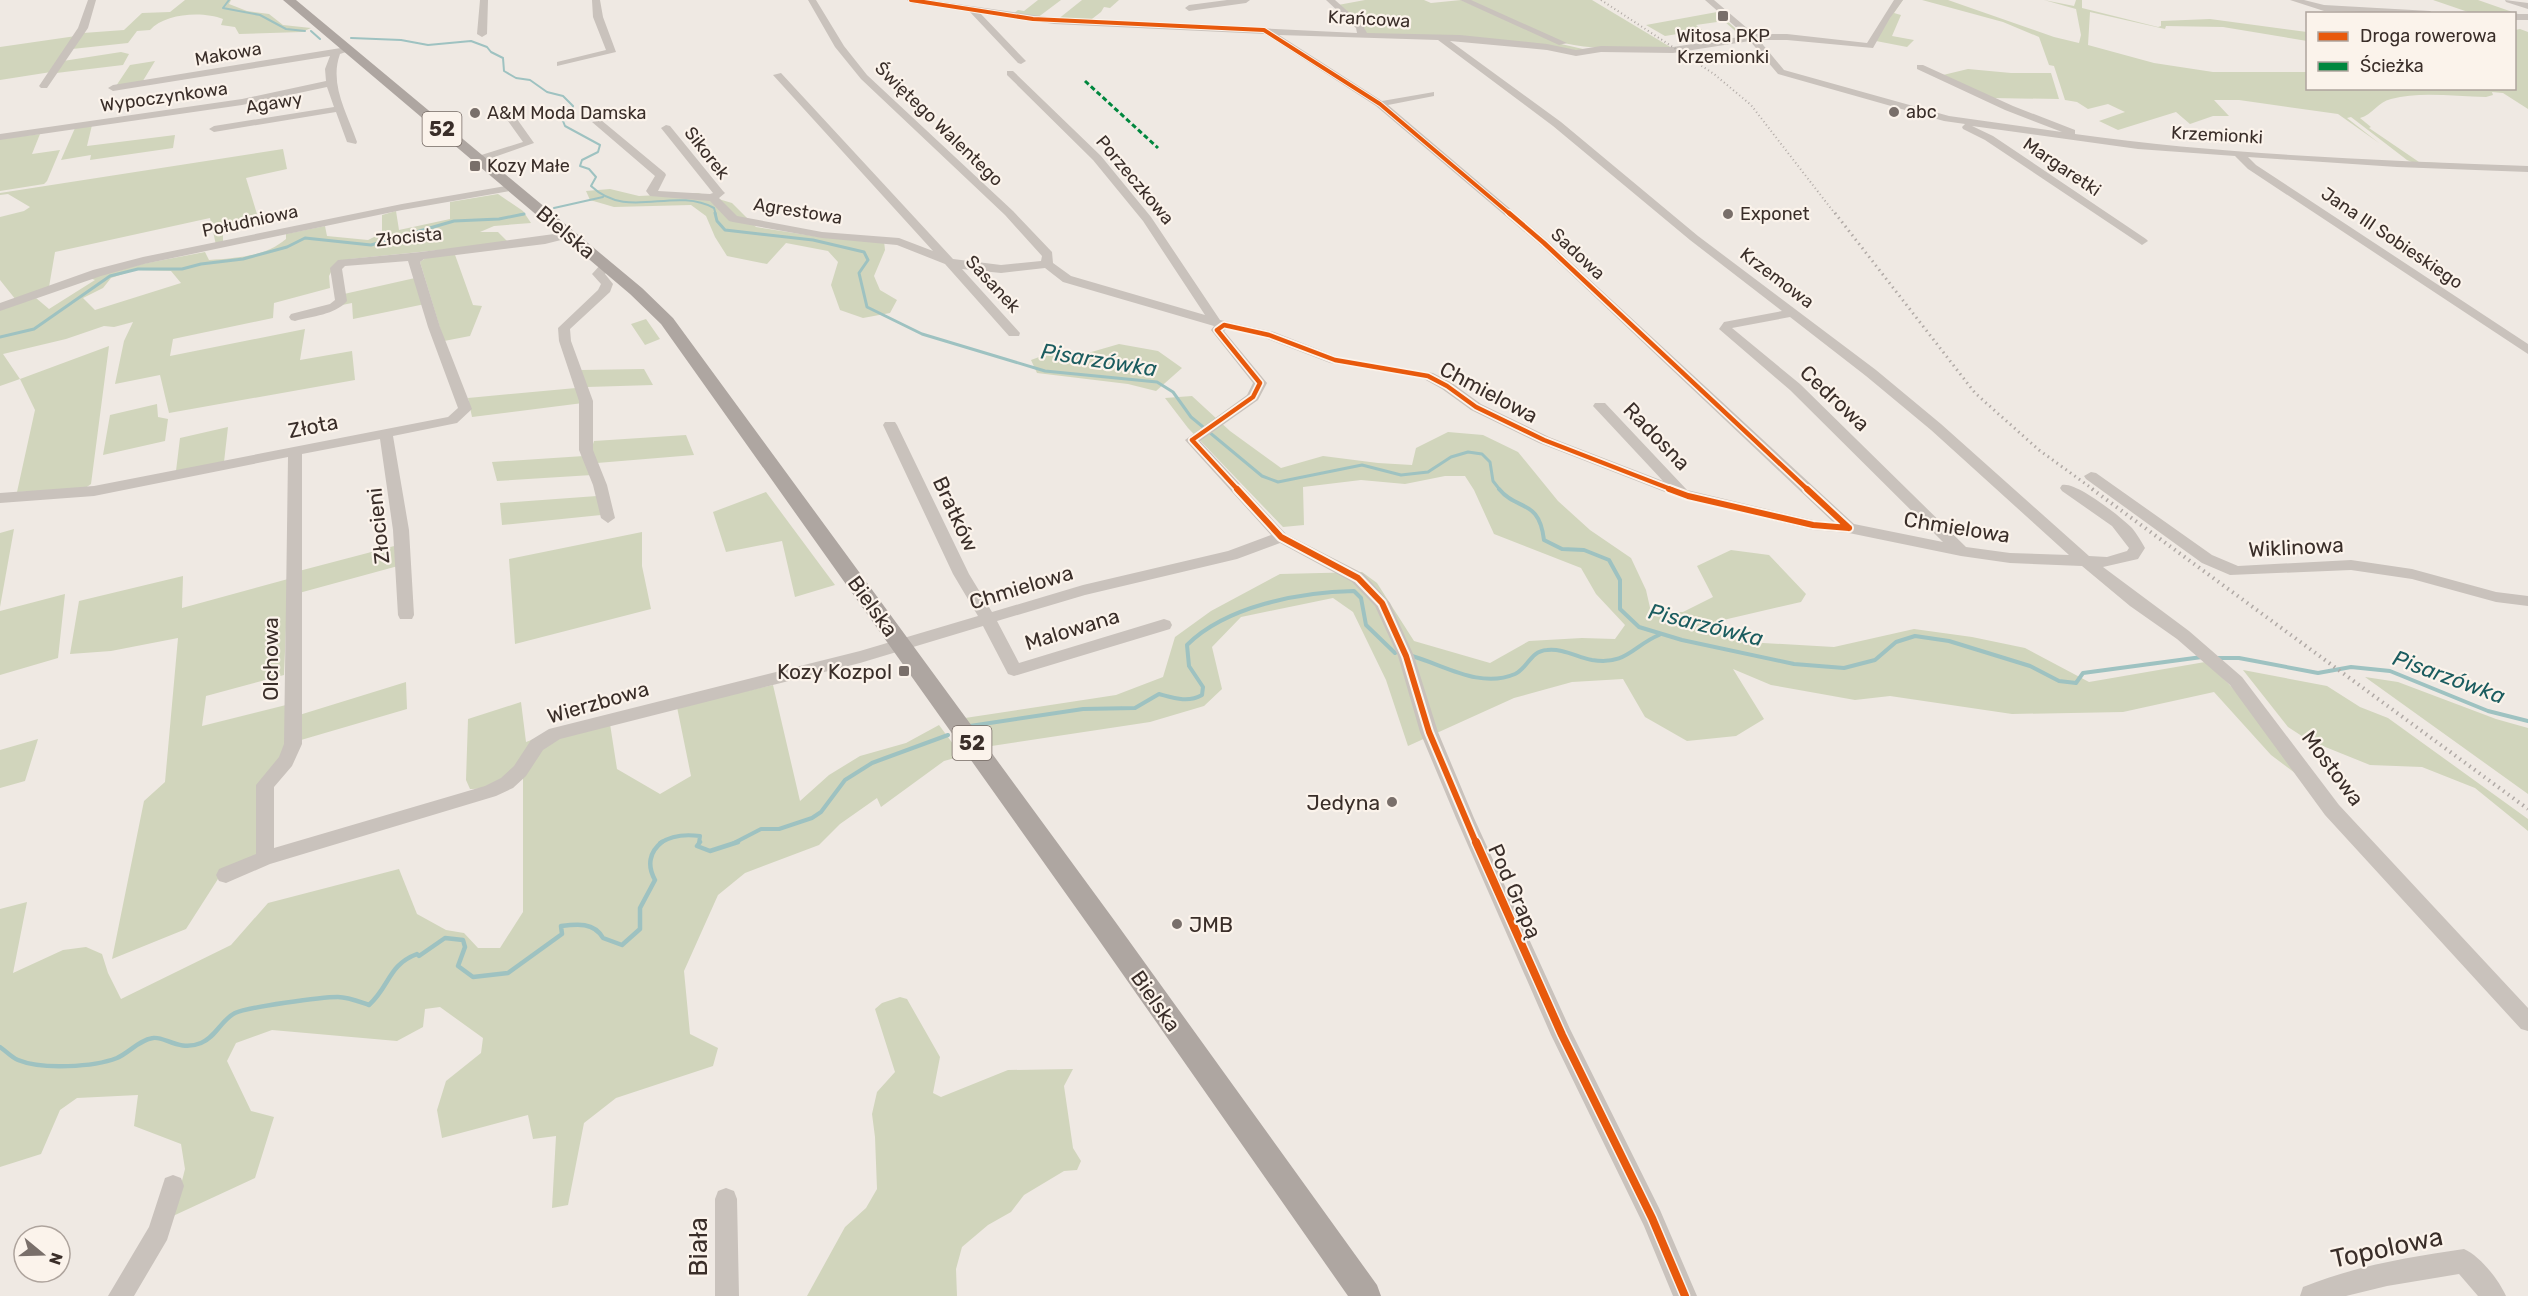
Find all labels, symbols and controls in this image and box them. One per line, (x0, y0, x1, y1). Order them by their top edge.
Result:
street label: Krańcowa (1327, 6, 1411, 32)
marker: Witosa PKP Krzemionki (1716, 9, 1730, 23)
legend (2306, 12, 2516, 90)
place label: Witosa PKP Krzemionki (1676, 25, 1770, 68)
text: Droga rowerowa (2360, 25, 2496, 47)
street label: Makowa (193, 37, 263, 71)
text: Ścieżka (2360, 55, 2424, 77)
street label: Świętego Walentego (870, 57, 1008, 191)
street label: Wypoczynkowa (99, 77, 229, 117)
street label: Agawy (244, 88, 304, 118)
place label: abc (1906, 101, 1937, 123)
place label: A&M Moda Damska (487, 102, 647, 124)
marker: abc (1887, 105, 1901, 119)
marker: A&M Moda Damska (468, 106, 482, 120)
road number: 52 (422, 112, 462, 146)
street label: Sikorek (680, 122, 735, 184)
street label: Krzemionki (2170, 122, 2264, 148)
street label: Porzeczkowa (1091, 131, 1179, 229)
street label: Margaretki (2019, 133, 2105, 201)
place label: Kozy Małe (487, 155, 570, 177)
marker: Kozy Małe (468, 159, 482, 173)
street label: Jana III Sobieskiego (2317, 182, 2467, 294)
street label: Agrestowa (752, 193, 844, 229)
street label: Południowa (200, 200, 300, 242)
street label: Bielska (532, 200, 600, 264)
place label: Exponet (1740, 203, 1810, 225)
marker: Exponet (1721, 207, 1735, 221)
street label: Złocista (375, 223, 443, 251)
street label: Sadowa (1546, 223, 1610, 285)
street label: Krzemowa (1736, 243, 1818, 313)
street label: Sasanek (961, 251, 1026, 318)
water label: Pisarzówka (1039, 338, 1159, 383)
street label: Chmielowa (1436, 356, 1542, 428)
street label: Cedrowa (1795, 360, 1875, 436)
street label: Radosna (1619, 397, 1695, 475)
street label: Złota (286, 409, 340, 443)
street label: Bratków (928, 472, 984, 556)
street label: Złocieni (362, 487, 394, 565)
street label: Chmielowa (1902, 506, 2012, 548)
street label: Wiklinowa (2248, 532, 2344, 562)
street label: Chmielowa (966, 559, 1076, 615)
street label: Bielska (843, 571, 903, 641)
water label: Pisarzówka (1646, 598, 1766, 652)
street label: Malowana (1022, 603, 1122, 655)
street label: Olchowa (258, 617, 283, 701)
water label: Pisarzówka (2389, 644, 2509, 710)
place label: Kozy Kozpol (777, 659, 892, 684)
marker: Kozy Kozpol (897, 664, 911, 678)
street label: Wierzbowa (544, 676, 652, 728)
road number: 52 (952, 726, 992, 760)
street label: Mostowa (2297, 726, 2369, 810)
place label: Jedyna (1307, 790, 1380, 815)
marker: Jedyna (1385, 795, 1399, 809)
street label: Pod Grapą (1483, 840, 1547, 942)
place label: JMB (1189, 912, 1233, 937)
marker: JMB (1170, 917, 1184, 931)
street label: Bielska (1126, 966, 1186, 1036)
street label: Biała (683, 1217, 714, 1277)
street label: Topolowa (2328, 1221, 2446, 1275)
north arrow (12, 1224, 72, 1284)
text: N (45, 1250, 67, 1267)

